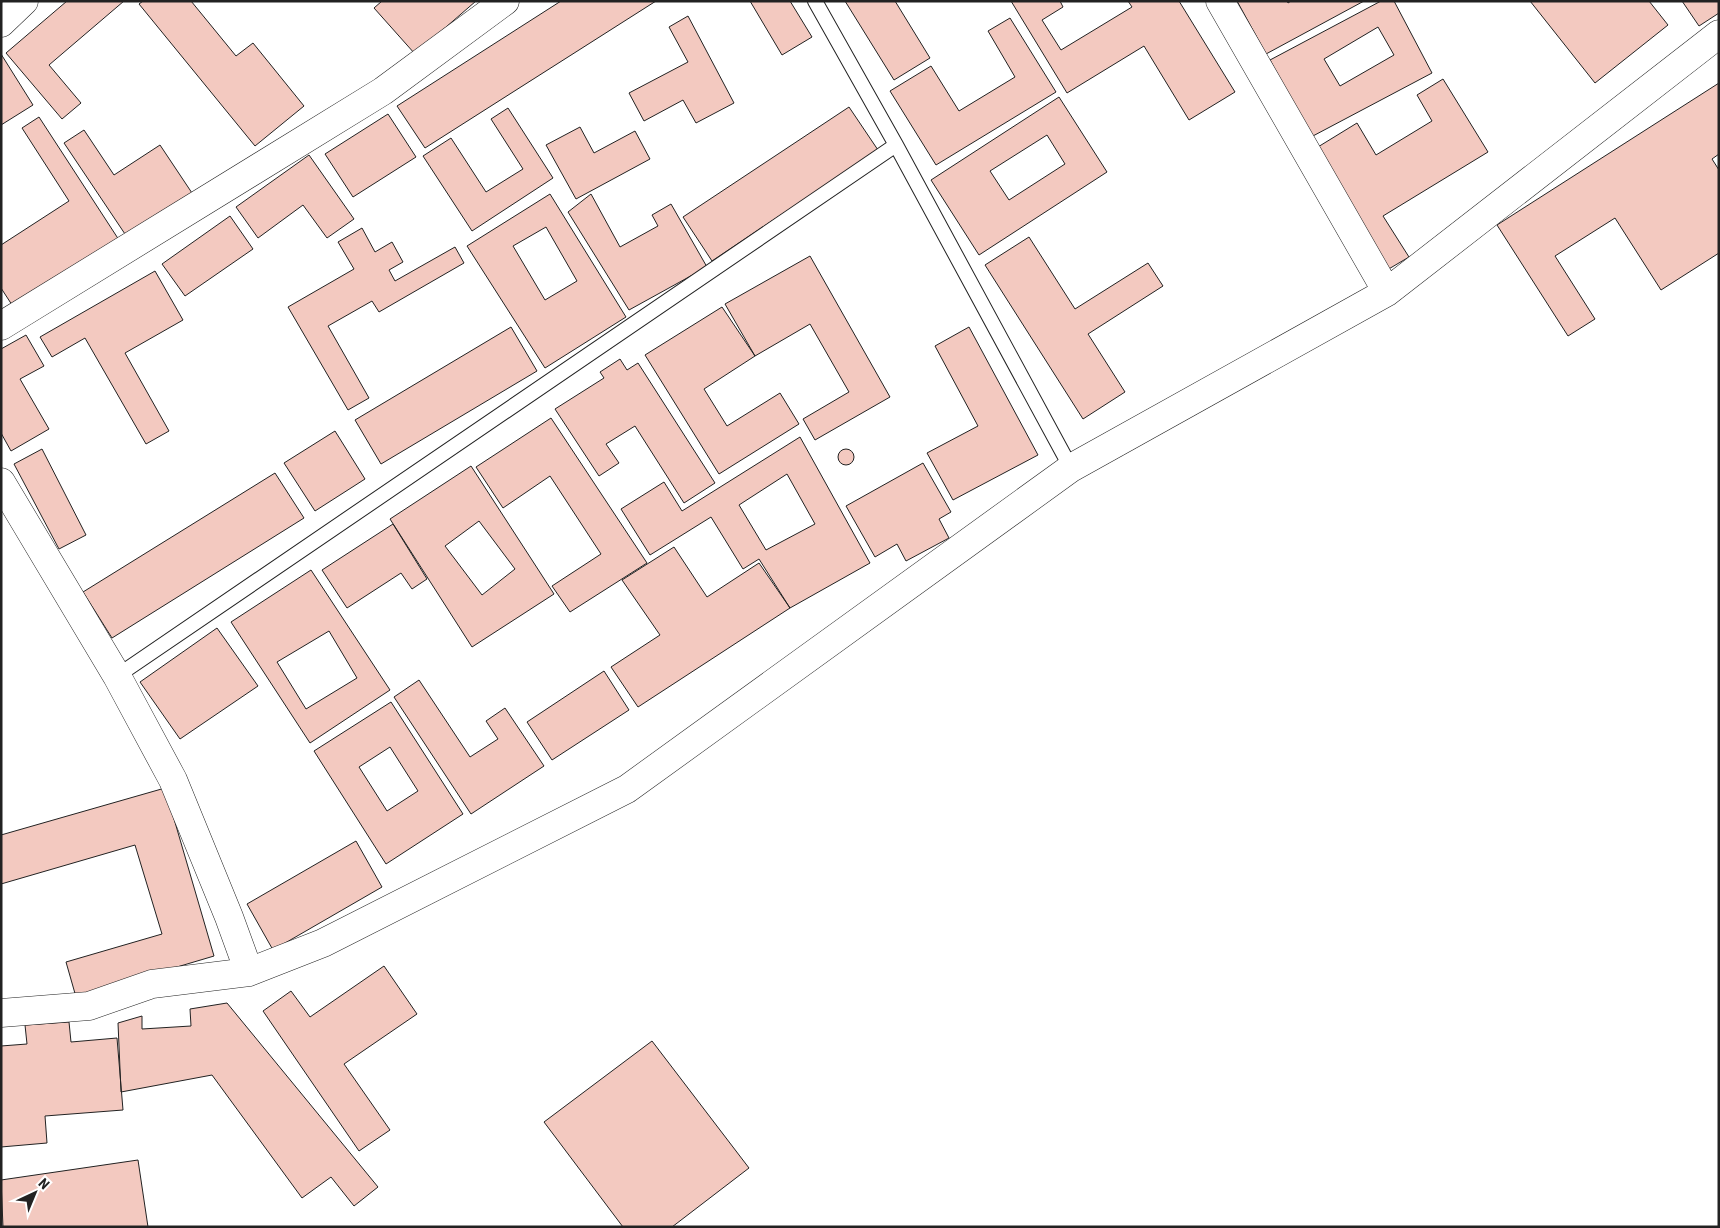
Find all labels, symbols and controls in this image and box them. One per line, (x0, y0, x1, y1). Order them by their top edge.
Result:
north arrow (10, 1168, 60, 1218)
text: N (35, 1175, 53, 1192)

